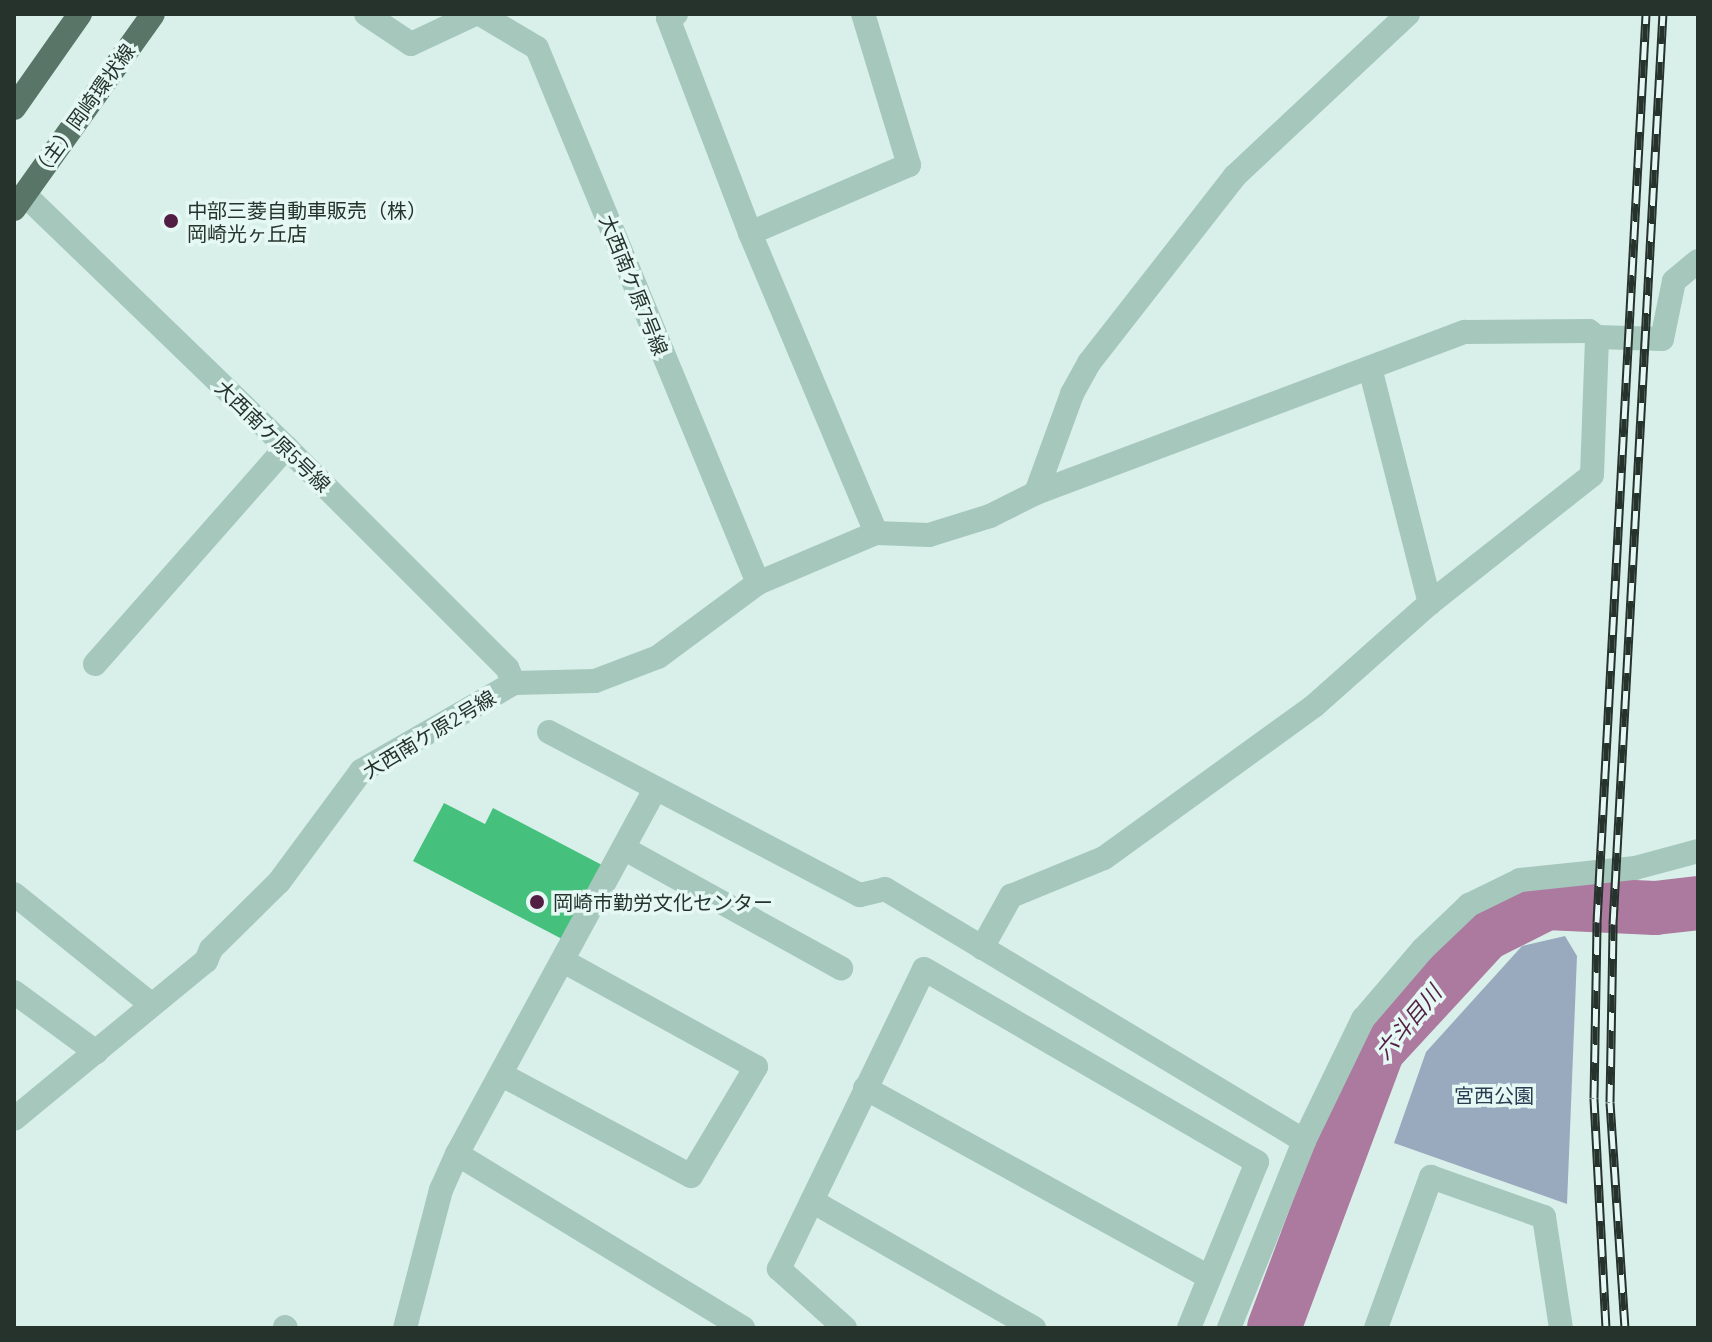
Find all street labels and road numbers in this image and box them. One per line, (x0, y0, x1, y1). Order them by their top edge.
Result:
street label: （主）岡崎環状線 (26, 39, 140, 183)
street label: 大西南ケ原7号線 (595, 211, 673, 359)
street label: 大西南ケ原5号線 (211, 375, 335, 497)
street label: 大西南ケ原2号線 (358, 685, 500, 783)

